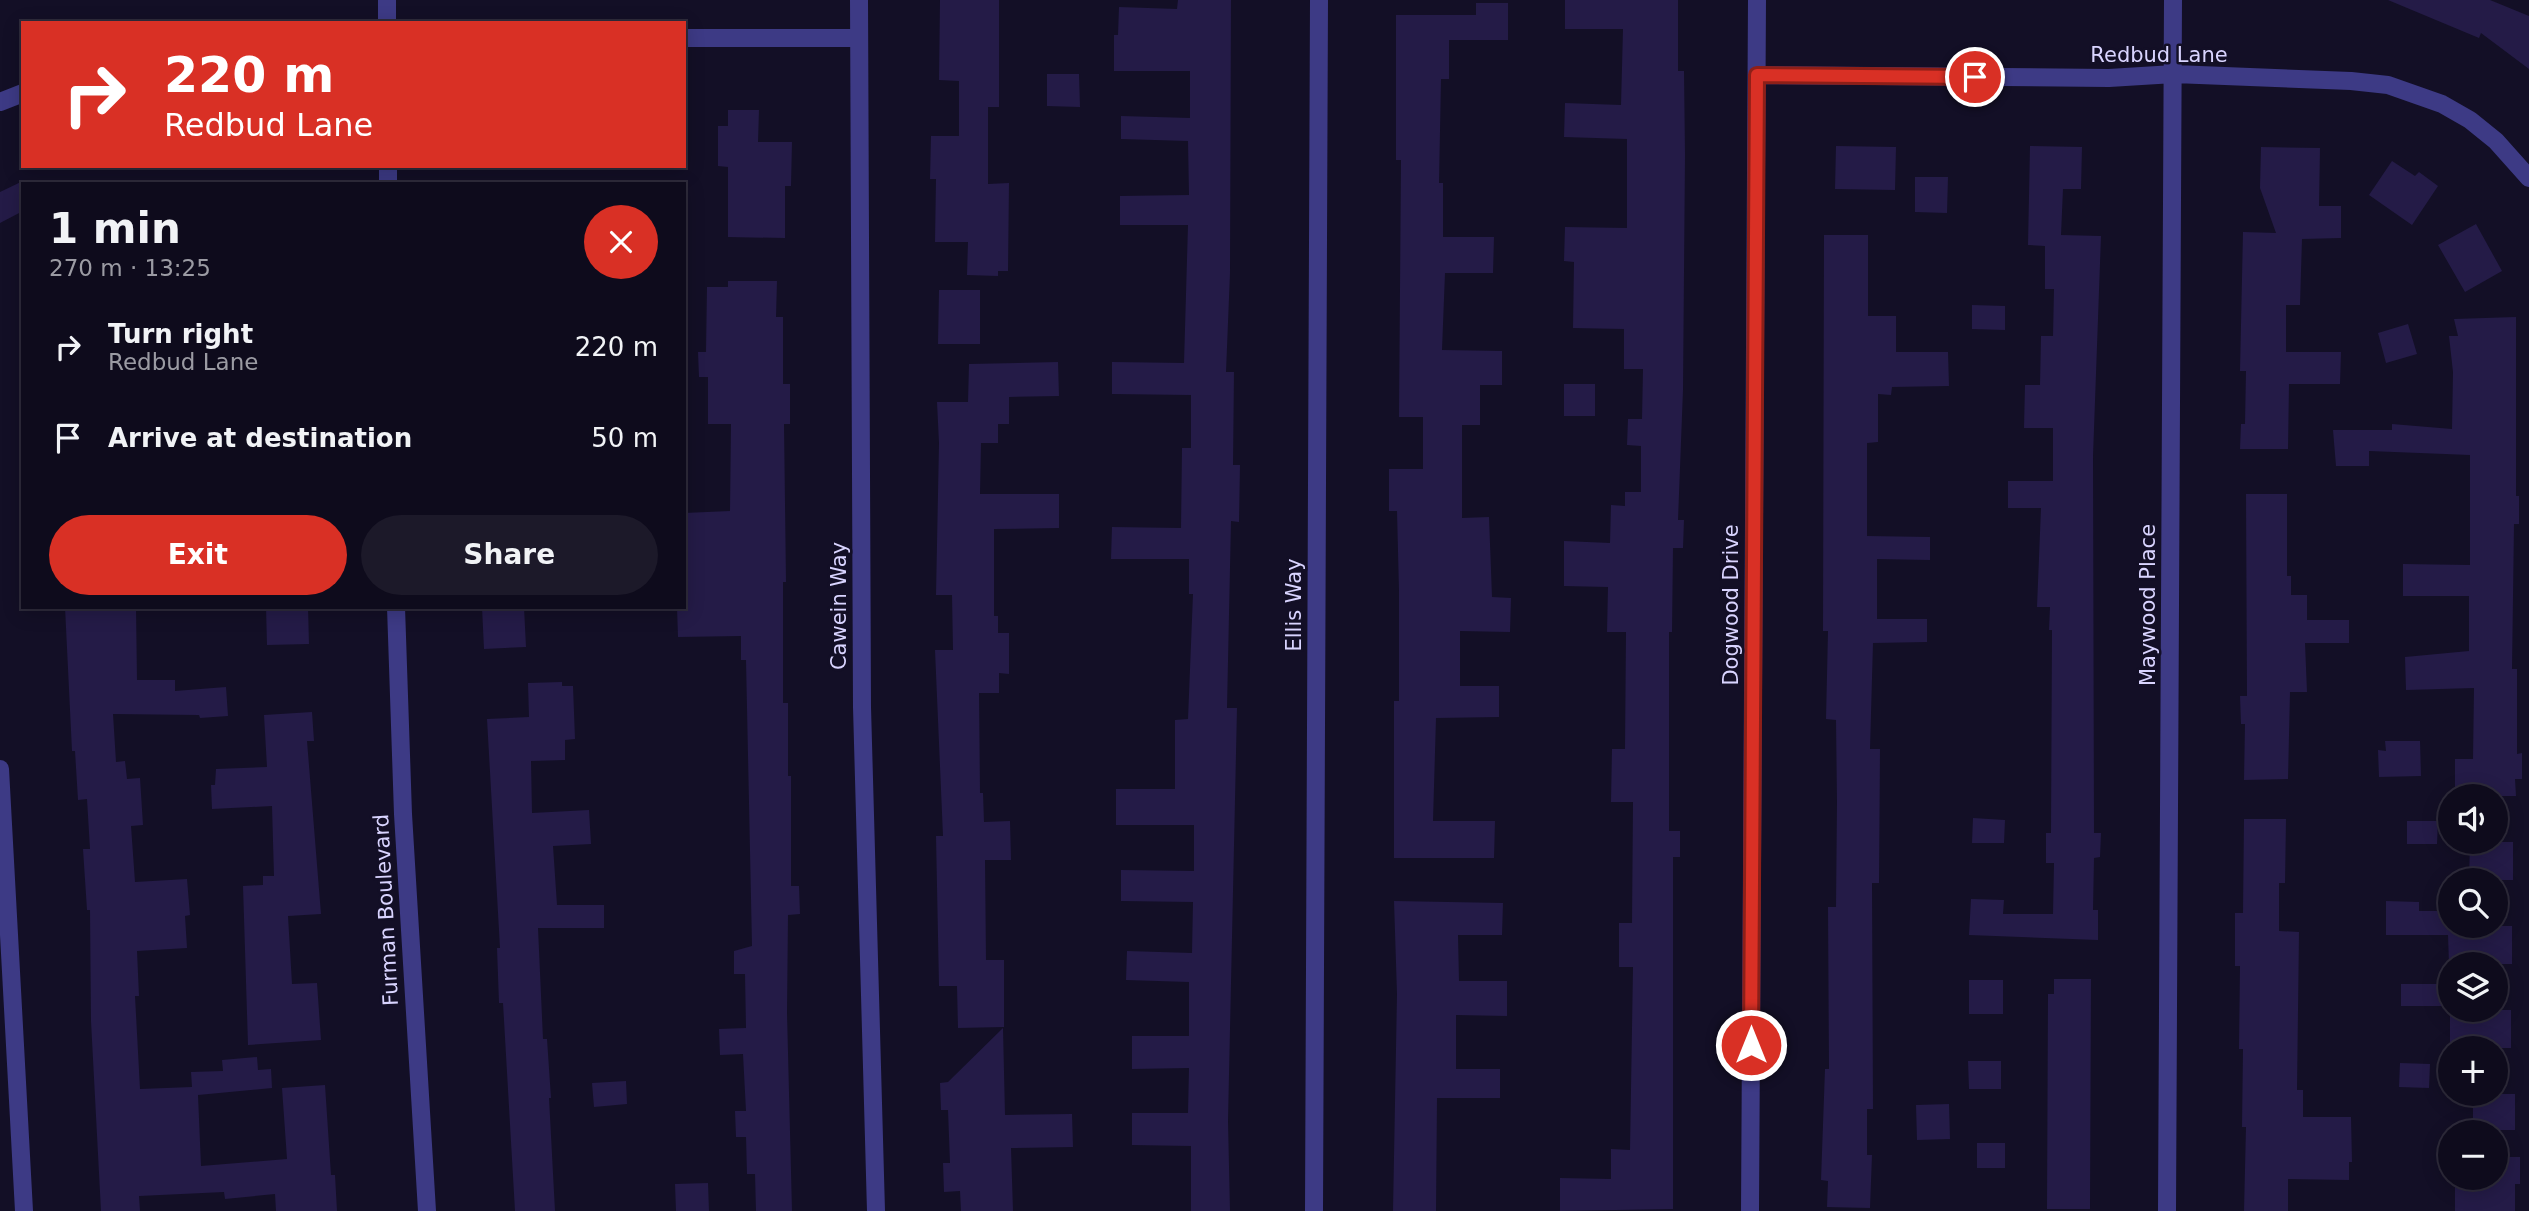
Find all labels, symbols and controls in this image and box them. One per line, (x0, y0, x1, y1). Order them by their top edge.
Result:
street label: Redbud Lane (2090, 43, 2228, 67)
text: 220 m (164, 47, 334, 104)
pin (1945, 47, 2005, 107)
icon: right (49, 49, 140, 140)
icon: arrive (1956, 58, 1994, 96)
text: Redbud Lane (164, 106, 373, 144)
text: 1 min (49, 204, 181, 253)
button: close (584, 205, 658, 279)
text: 270 m · 13:25 (49, 255, 211, 281)
text: Turn right (108, 319, 253, 349)
icon: right (49, 328, 87, 366)
text: 220 m (575, 332, 658, 362)
text: Redbud Lane (108, 349, 258, 375)
icon: arrive (49, 419, 87, 457)
text: Arrive at destination (108, 423, 412, 453)
text: 50 m (591, 423, 658, 453)
button: Exit (49, 515, 347, 595)
button: Share (361, 515, 658, 595)
street label: Dogwood Drive (1719, 524, 1743, 686)
street label: Maywood Place (2136, 524, 2160, 686)
street label: Cawein Way (827, 542, 851, 670)
street label: Ellis Way (1282, 558, 1306, 652)
map controls (2438, 784, 2508, 1190)
button: sound (2438, 784, 2508, 854)
street label: Furman Boulevard (369, 813, 403, 1007)
button: search (2438, 868, 2508, 938)
button: layers (2438, 952, 2508, 1022)
position arrow (1714, 1008, 1788, 1082)
button: + (2438, 1036, 2508, 1106)
button: − (2438, 1120, 2508, 1190)

